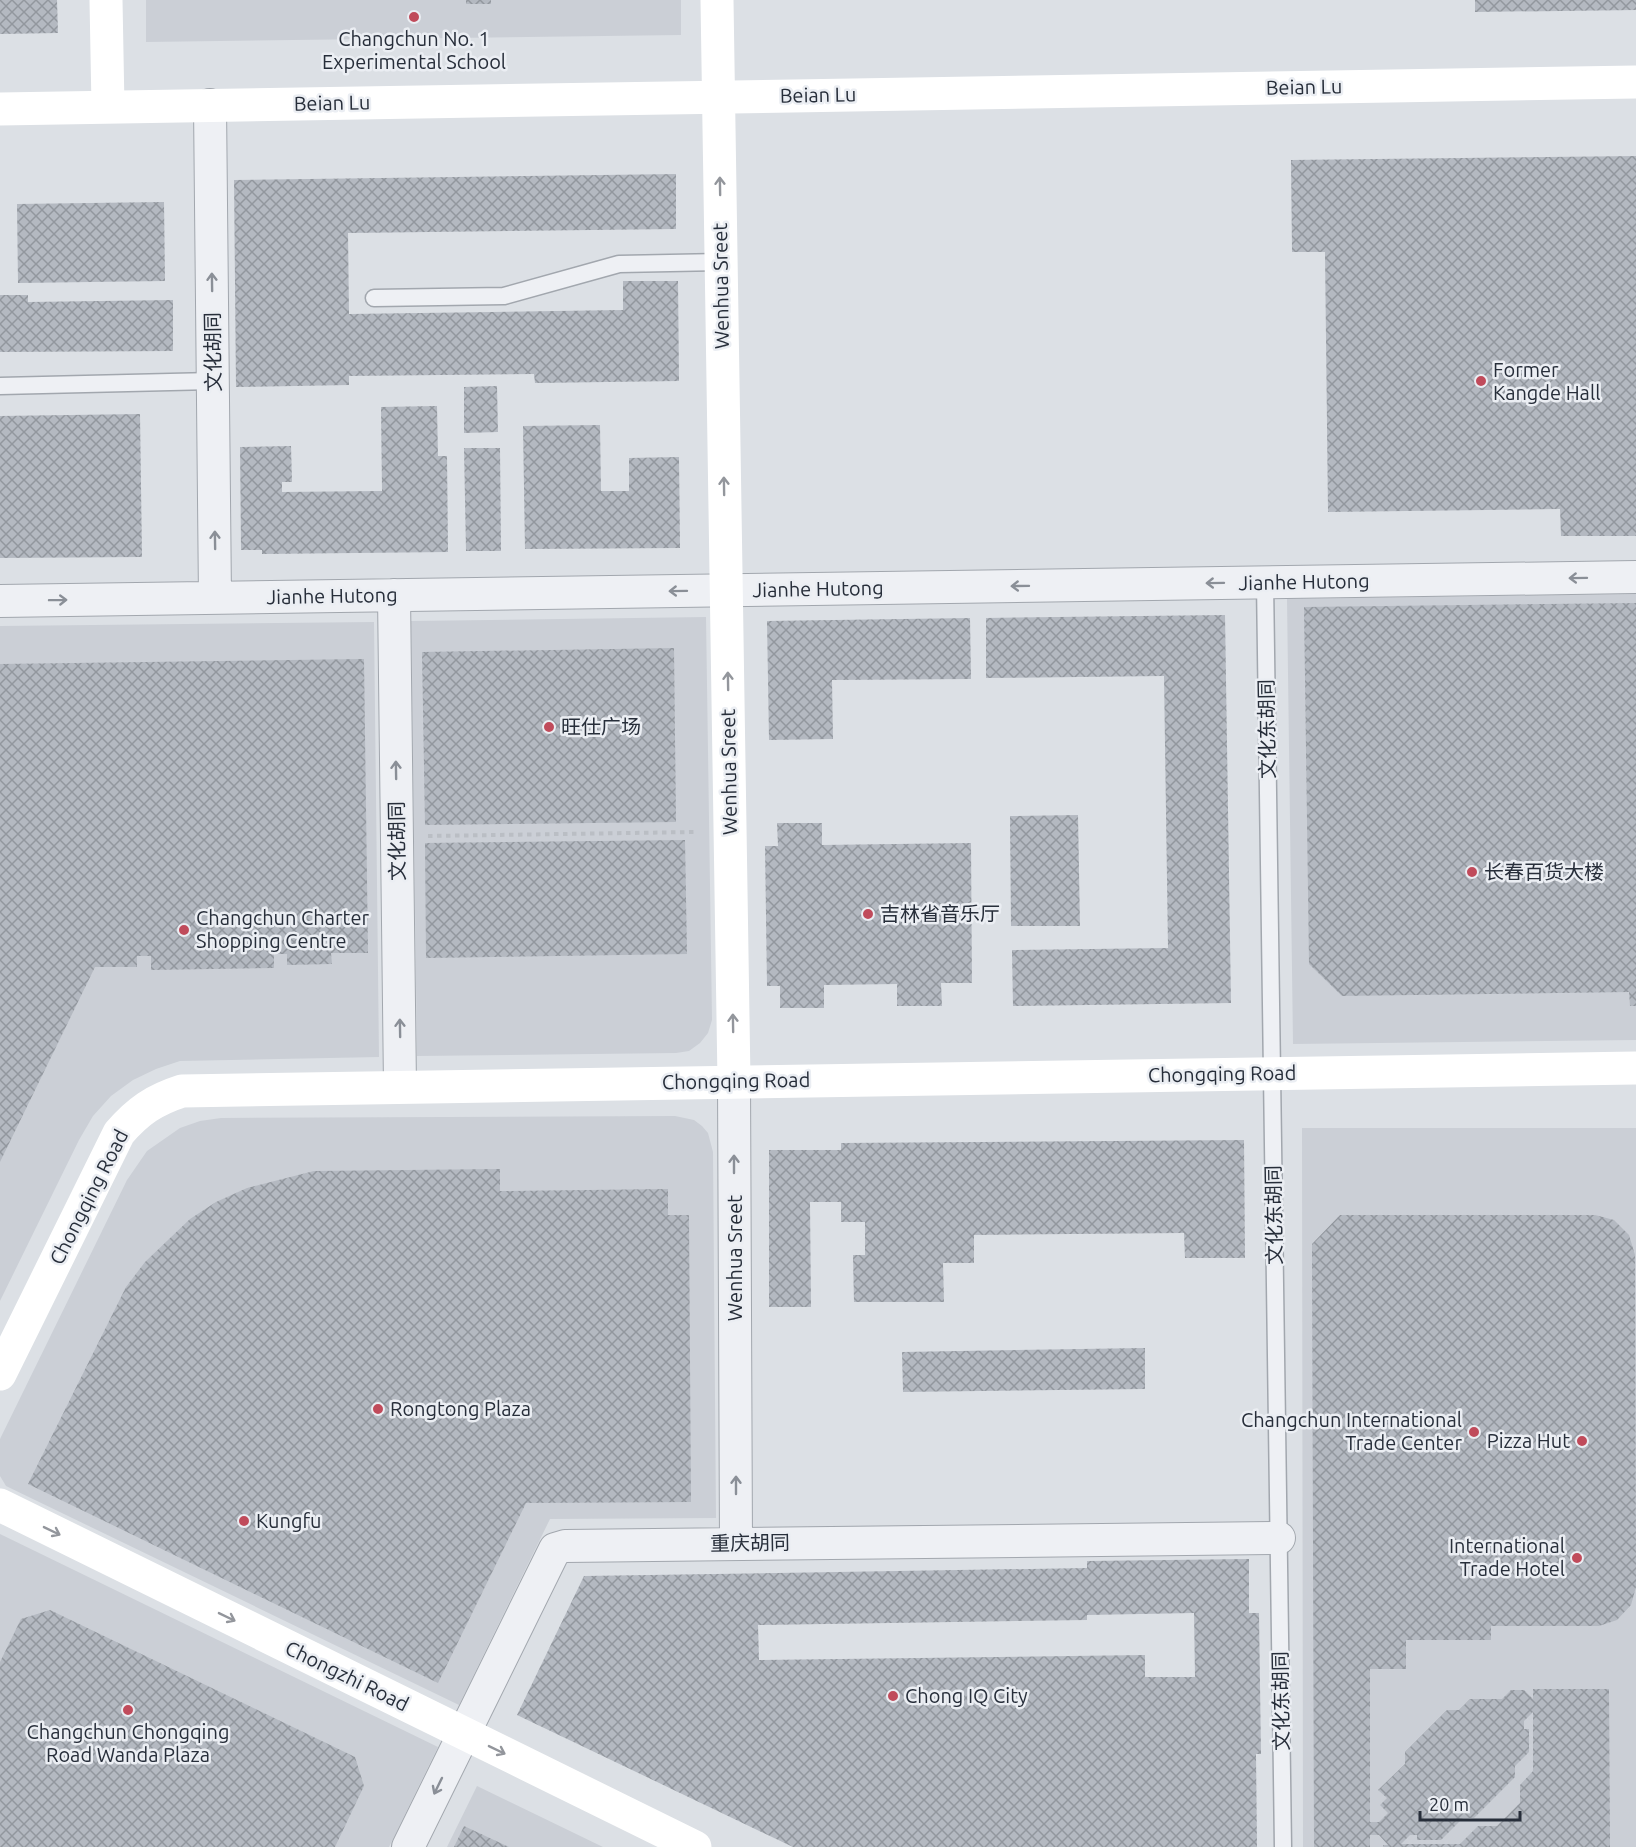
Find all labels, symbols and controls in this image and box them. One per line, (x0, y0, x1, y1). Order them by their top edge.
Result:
marker: Changchun No. 1 Experimental School (407, 10, 421, 24)
place label: Changchun No. 1 Experimental School (322, 27, 506, 73)
street label: Beian Lu (1266, 74, 1342, 99)
street label: Beian Lu (780, 82, 856, 107)
street label: Beian Lu (294, 90, 370, 115)
one-way arrow (714, 177, 726, 197)
street label: Wenhua Sreet (708, 223, 733, 349)
one-way arrow (206, 272, 218, 292)
street label: 文化胡同 (200, 312, 225, 392)
place label: Former Kangde Hall (1493, 358, 1600, 404)
marker: Former Kangde Hall (1474, 374, 1488, 388)
one-way arrow (719, 476, 730, 496)
one-way arrow (209, 530, 220, 550)
street label: Jianhe Hutong (1238, 569, 1370, 594)
one-way arrow (1568, 572, 1588, 584)
street label: Jianhe Hutong (752, 576, 884, 601)
one-way arrow (1205, 577, 1225, 589)
one-way arrow (1010, 580, 1030, 592)
street label: Jianhe Hutong (266, 583, 398, 608)
one-way arrow (668, 585, 688, 597)
one-way arrow (48, 594, 68, 606)
one-way arrow (722, 671, 733, 691)
street label: 文化东胡同 (1254, 679, 1279, 779)
street label: Wenhua Sreet (716, 709, 741, 835)
place label: 旺仕广场 (561, 715, 641, 738)
marker: 旺仕广场 (542, 720, 556, 734)
one-way arrow (390, 760, 402, 780)
street label: 文化胡同 (384, 801, 409, 881)
place label: 长春百货大楼 (1484, 860, 1604, 883)
marker: 长春百货大楼 (1465, 865, 1479, 879)
place label: 吉林省音乐厅 (880, 902, 1000, 925)
place label: Changchun Charter Shopping Centre (196, 906, 369, 952)
marker: 吉林省音乐厅 (861, 907, 875, 921)
marker: Changchun Charter Shopping Centre (177, 923, 191, 937)
one-way arrow (727, 1013, 739, 1033)
one-way arrow (394, 1018, 406, 1038)
street label: Chongqing Road (1148, 1061, 1296, 1086)
street label: Chongqing Road (662, 1068, 810, 1093)
street label: Chongqing Road (45, 1125, 133, 1268)
one-way arrow (728, 1155, 740, 1175)
street label: 文化东胡同 (1261, 1165, 1286, 1265)
street label: Wenhua Sreet (723, 1195, 746, 1321)
place label: Rongtong Plaza (390, 1397, 531, 1420)
marker: Rongtong Plaza (371, 1402, 385, 1416)
place label: Changchun International Trade Center (1241, 1408, 1462, 1454)
marker: Changchun International Trade Center (1467, 1425, 1481, 1439)
place label: Pizza Hut (1487, 1429, 1570, 1452)
marker: Pizza Hut (1575, 1434, 1589, 1448)
one-way arrow (730, 1476, 742, 1496)
place label: Kungfu (256, 1509, 321, 1532)
marker: Kungfu (237, 1514, 251, 1528)
one-way arrow (43, 1526, 61, 1538)
street label: 重庆胡同 (710, 1530, 790, 1555)
place label: International Trade Hotel (1449, 1534, 1565, 1580)
marker: International Trade Hotel (1570, 1551, 1584, 1565)
one-way arrow (218, 1612, 236, 1624)
street label: Chongzhi Road (282, 1636, 413, 1715)
street label: 文化东胡同 (1268, 1651, 1293, 1751)
place label: Chong IQ City (905, 1684, 1028, 1707)
marker: Chong IQ City (886, 1689, 900, 1703)
marker: Changchun Chongqing Road Wanda Plaza (121, 1703, 135, 1717)
place label: Changchun Chongqing Road Wanda Plaza (27, 1720, 229, 1766)
one-way arrow (487, 1744, 505, 1756)
one-way arrow (431, 1776, 443, 1794)
scale bar (1420, 1784, 1520, 1822)
text: 20 m (1429, 1794, 1469, 1814)

